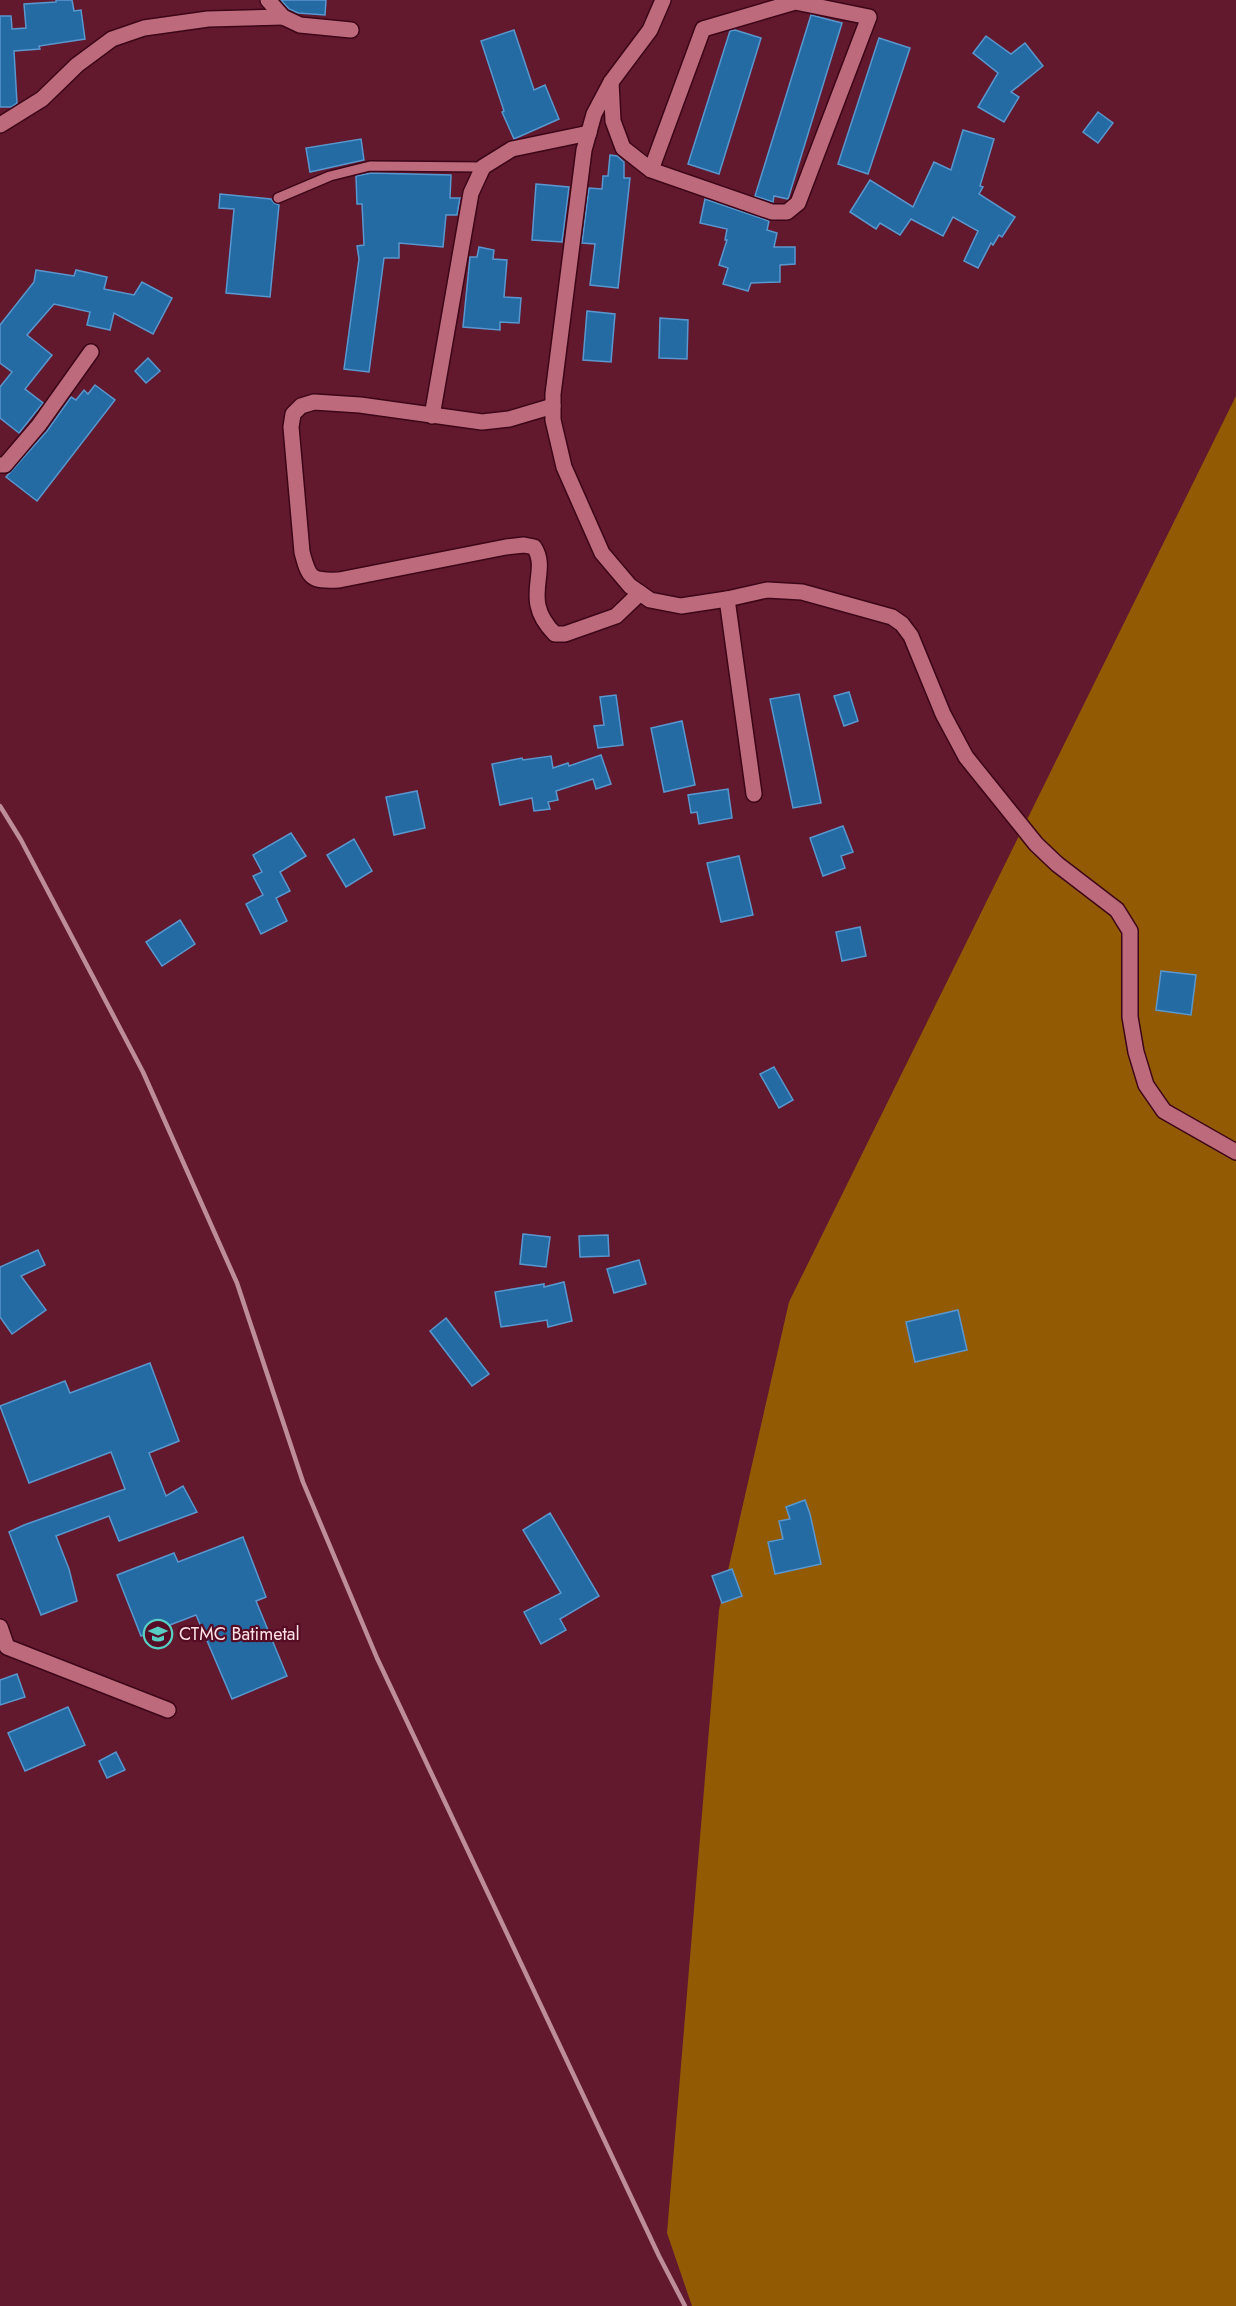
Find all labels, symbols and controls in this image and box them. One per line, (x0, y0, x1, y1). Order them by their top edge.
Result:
school or university icon: CTMC Batimetal (142, 1618, 174, 1650)
place label: CTMC Batimetal (179, 1621, 300, 1647)

